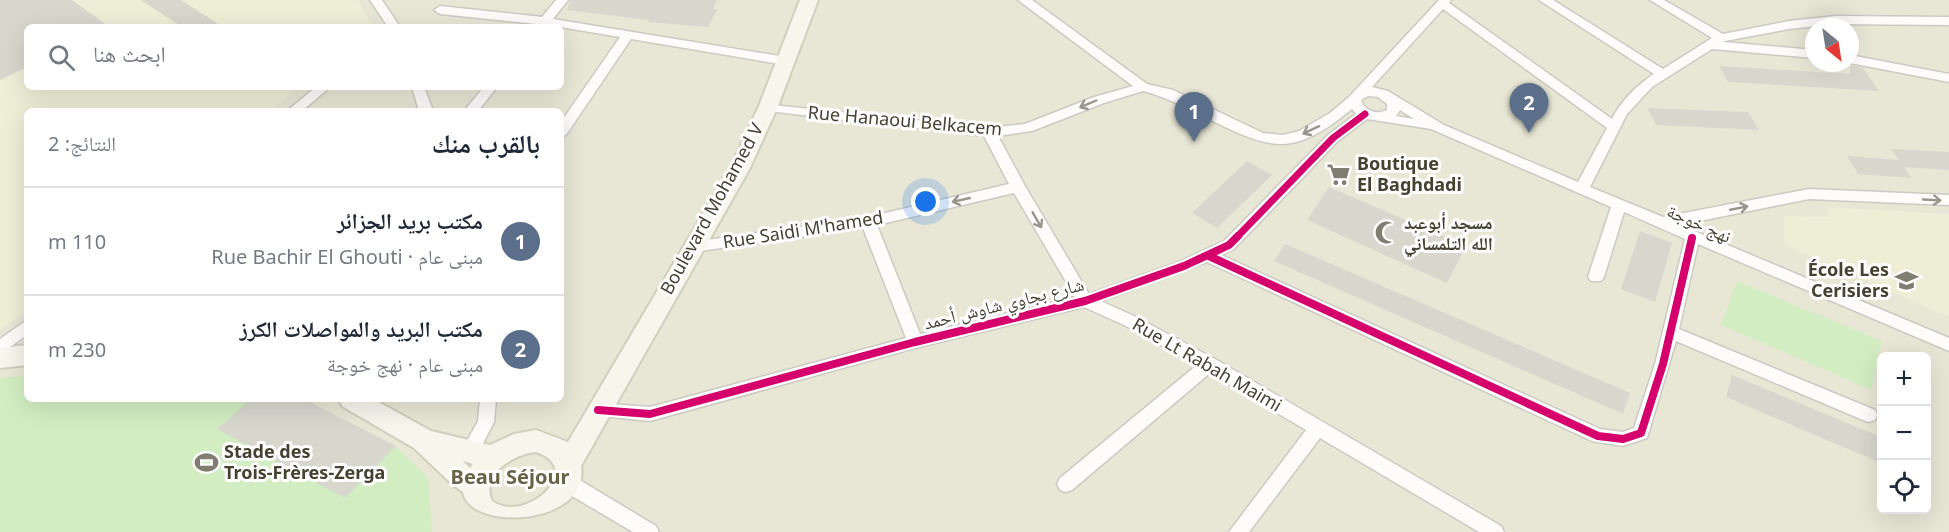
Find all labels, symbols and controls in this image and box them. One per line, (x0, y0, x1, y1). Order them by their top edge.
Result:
north arrow (1805, 18, 1859, 72)
search box (24, 24, 564, 90)
text: ابحث هنا (93, 38, 166, 68)
icon: search (45, 41, 78, 74)
pin: 2 (1510, 84, 1549, 133)
pin: 1 (1174, 92, 1214, 142)
one-way arrow (1079, 99, 1097, 110)
street label: Rue Hanaoui Belkacem (807, 100, 1003, 140)
street label: Boulevard Mohamed V (654, 118, 768, 298)
one-way arrow (1302, 124, 1320, 136)
text: بالقرب منك (432, 125, 540, 161)
text: النتائج: 2 (48, 130, 116, 157)
place label: Boutique El Baghdadi (1357, 151, 1462, 196)
supermarket icon: Boutique El Baghdadi (1326, 161, 1352, 187)
your location (911, 187, 940, 216)
one-way arrow (1922, 194, 1942, 205)
one-way arrow (951, 195, 970, 207)
street label: نهج خوجة (1663, 198, 1735, 249)
one-way arrow (1728, 202, 1748, 213)
text: مكتب بريد الجزائر (337, 205, 483, 235)
street label: Rue Saidi M'hamed (721, 205, 885, 254)
place label: مسجد أبوعبد الله التلمساني (1404, 210, 1493, 258)
one-way arrow (1032, 211, 1044, 228)
mosque icon: مسجد أبوعبد الله التلمساني (1373, 220, 1399, 246)
text: 110 m (48, 228, 106, 255)
text: 1 (515, 228, 526, 255)
text: مبنى عام · Rue Bachir El Ghouti (211, 243, 483, 270)
place label: École Les Cerisiers (1808, 257, 1889, 302)
school or university icon: École Les Cerisiers (1894, 267, 1920, 293)
street label: شارع بجاوي شاوش أحمد (921, 272, 1087, 338)
street label: Rue Lt Rabah Maimi (1129, 312, 1286, 417)
text: مكتب البريد والمواصلات الكرز (240, 313, 483, 343)
text: 230 m (48, 336, 106, 363)
text: 2 (515, 336, 526, 363)
text: مبنى عام · نهج خوجة (327, 351, 483, 378)
map controls (1877, 352, 1931, 514)
button: + (1877, 352, 1931, 406)
button: − (1877, 406, 1931, 460)
place label: Stade des Trois-Frères-Zerga (224, 439, 385, 484)
sports icon: Stade des Trois-Frères-Zerga (193, 449, 219, 475)
button: locate (1877, 460, 1931, 514)
district label: Beau Séjour (451, 463, 569, 490)

